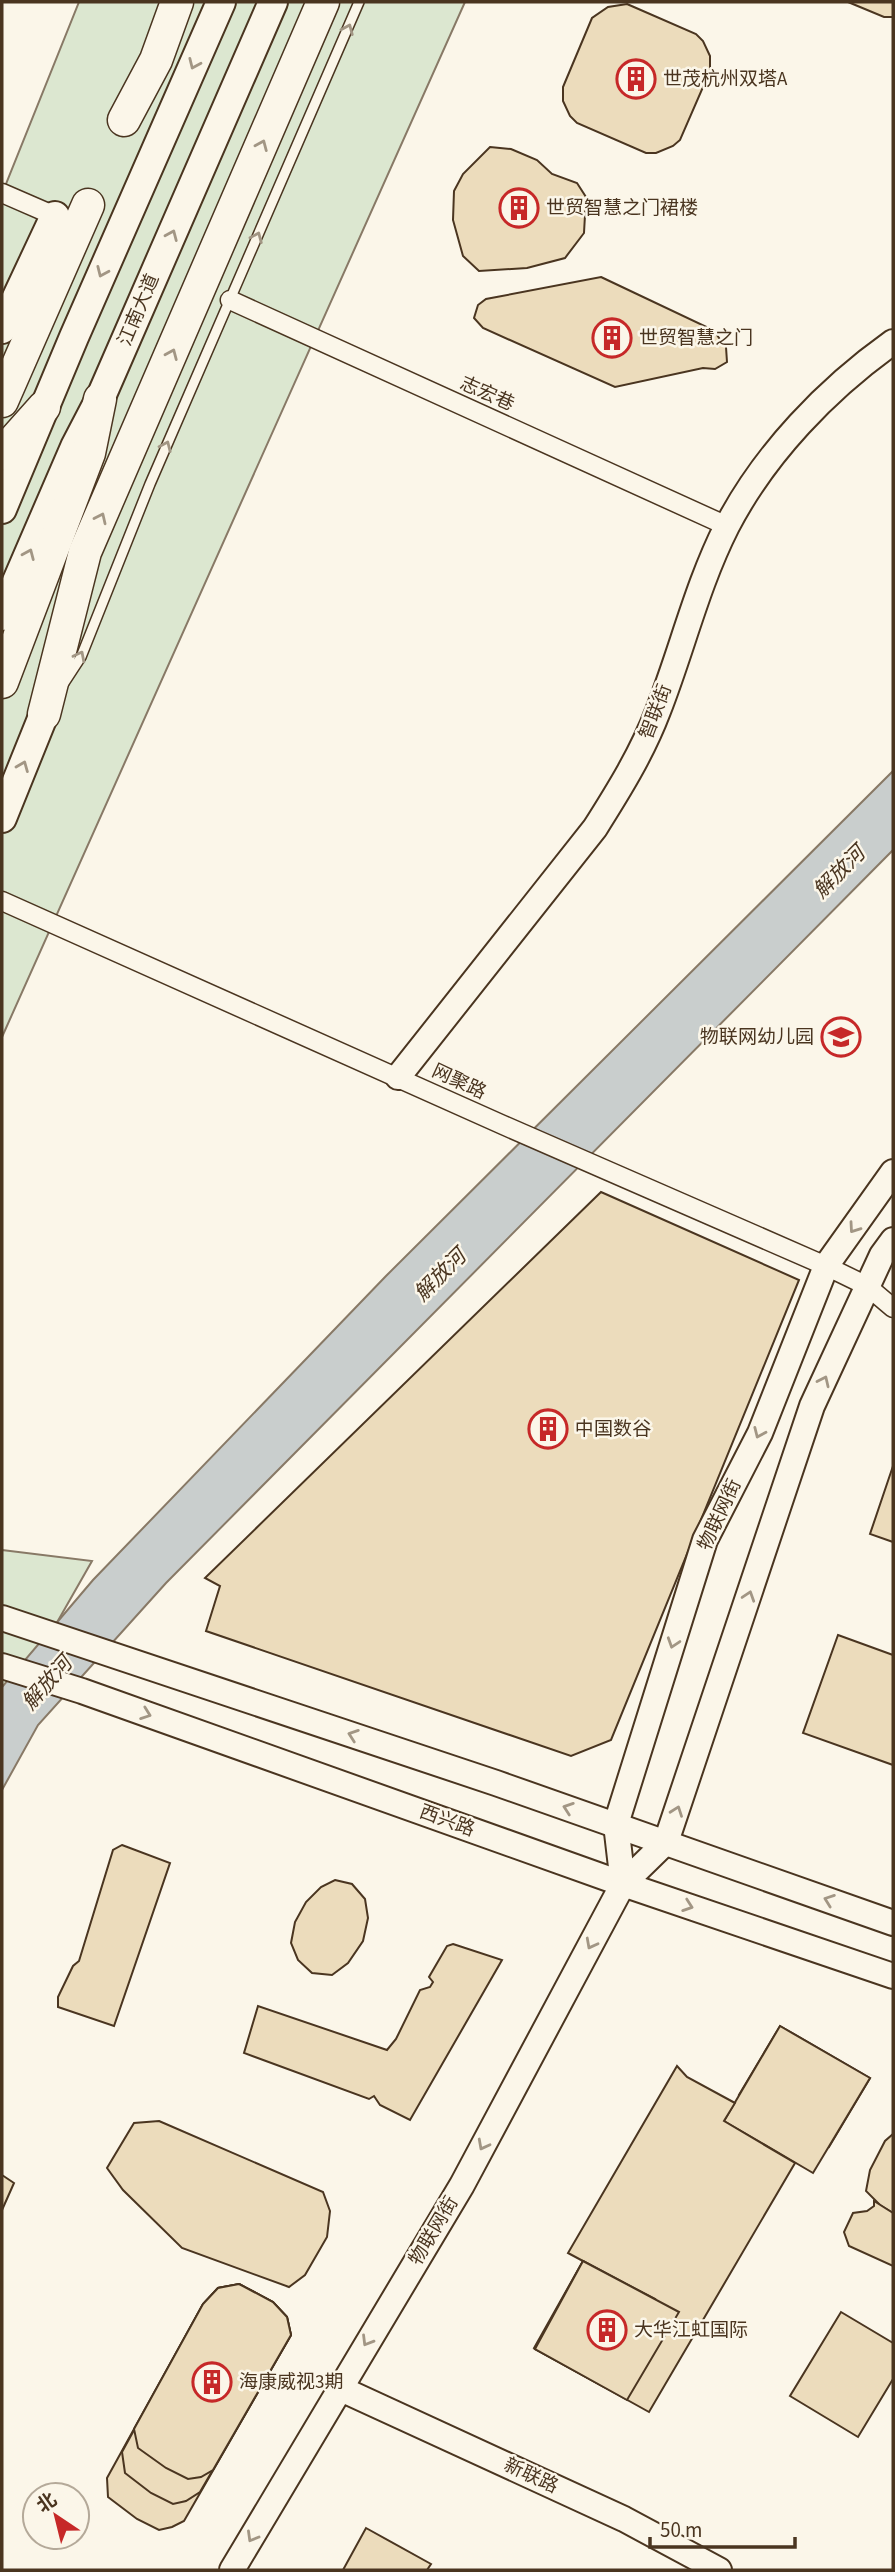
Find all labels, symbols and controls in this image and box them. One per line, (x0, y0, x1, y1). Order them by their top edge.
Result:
one-way arrow (339, 23, 353, 35)
one-way arrow (188, 57, 202, 69)
building icon: 世茂杭州双塔A (615, 58, 657, 100)
place label: 世茂杭州双塔A (663, 66, 788, 93)
one-way arrow (254, 140, 268, 152)
building icon: 世贸智慧之门裙楼 (498, 187, 540, 229)
place label: 世贸智慧之门裙楼 (546, 195, 698, 222)
one-way arrow (164, 229, 178, 242)
one-way arrow (249, 232, 263, 245)
one-way arrow (96, 265, 110, 278)
street label: 江南大道 (112, 270, 166, 350)
building icon: 世贸智慧之门 (591, 317, 633, 359)
place label: 世贸智慧之门 (639, 325, 753, 352)
one-way arrow (164, 349, 178, 361)
street label: 志宏巷 (455, 370, 519, 418)
one-way arrow (158, 441, 172, 453)
one-way arrow (93, 513, 107, 525)
one-way arrow (21, 549, 35, 561)
one-way arrow (72, 651, 86, 664)
street label: 智联街 (633, 681, 679, 743)
one-way arrow (15, 761, 29, 773)
water label: 解放河 (806, 836, 875, 905)
school or university icon: 物联网幼儿园 (820, 1016, 862, 1058)
place label: 物联网幼儿园 (700, 1024, 814, 1051)
street label: 网聚路 (427, 1058, 491, 1106)
one-way arrow (850, 1220, 862, 1232)
water label: 解放河 (407, 1239, 476, 1308)
one-way arrow (816, 1376, 830, 1388)
building icon: 中国数谷 (527, 1408, 569, 1450)
place label: 中国数谷 (575, 1416, 651, 1443)
one-way arrow (753, 1426, 767, 1438)
street label: 物联网街 (692, 1475, 748, 1555)
one-way arrow (741, 1590, 755, 1602)
one-way arrow (667, 1636, 681, 1649)
water label: 解放河 (15, 1646, 82, 1717)
one-way arrow (140, 1706, 152, 1720)
one-way arrow (347, 1729, 359, 1743)
street label: 西兴路 (416, 1799, 478, 1843)
one-way arrow (563, 1802, 575, 1816)
one-way arrow (669, 1806, 683, 1818)
one-way arrow (823, 1894, 835, 1908)
one-way arrow (681, 1898, 693, 1912)
one-way arrow (585, 1937, 599, 1949)
one-way arrow (478, 2137, 491, 2150)
street label: 物联网街 (403, 2191, 465, 2271)
building icon: 大华江虹国际 (586, 2309, 628, 2351)
place label: 大华江虹国际 (634, 2317, 748, 2344)
one-way arrow (363, 2333, 376, 2346)
building icon: 海康威视3期 (191, 2361, 233, 2403)
place label: 海康威视3期 (239, 2369, 343, 2396)
street label: 新联路 (499, 2452, 563, 2500)
north arrow (21, 2481, 91, 2551)
text: 北 (32, 2487, 63, 2520)
scale bar (650, 2506, 795, 2550)
text: 50 m (660, 2515, 702, 2545)
one-way arrow (247, 2529, 260, 2542)

